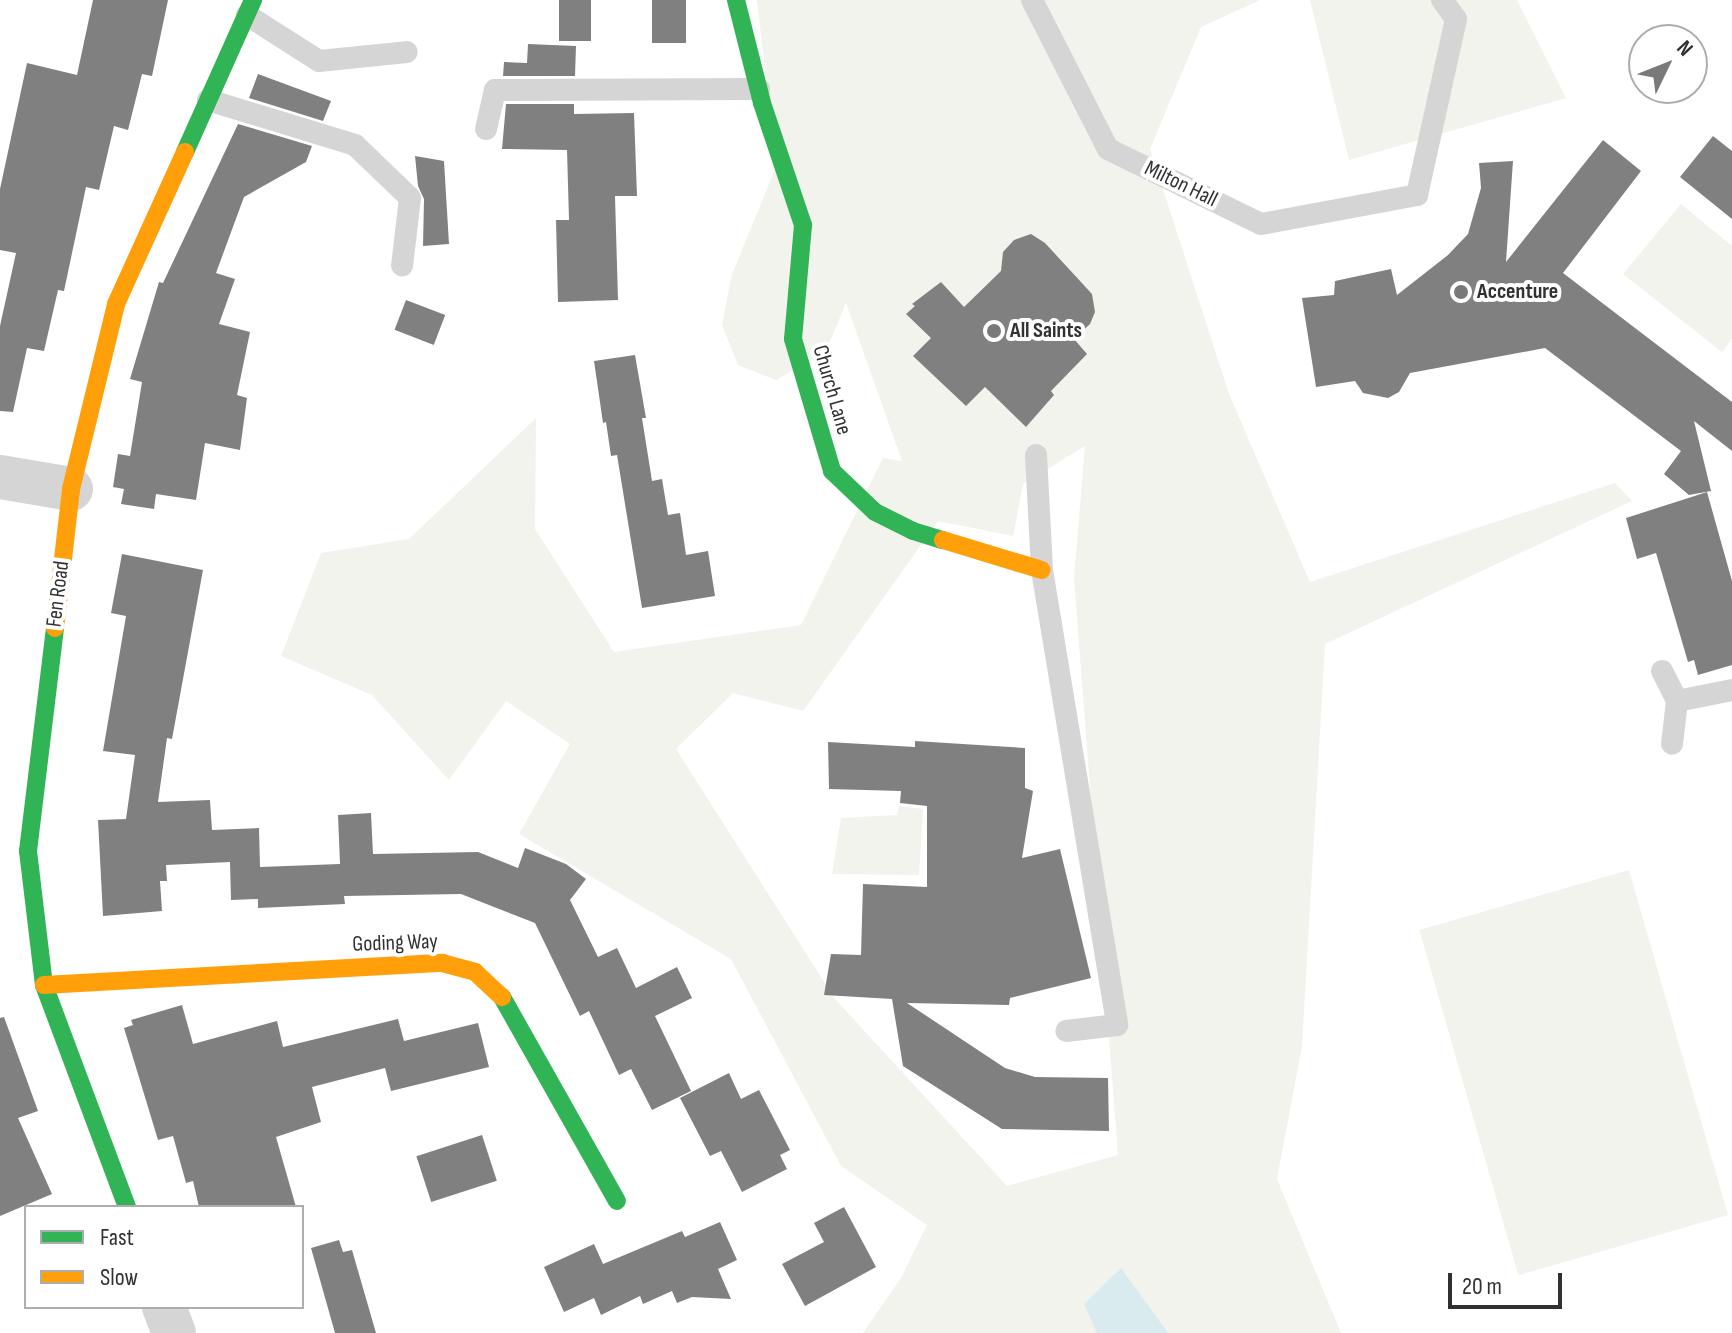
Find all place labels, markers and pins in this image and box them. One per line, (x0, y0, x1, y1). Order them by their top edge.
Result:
place label: Accenture (1477, 279, 1558, 305)
marker: Accenture (1452, 283, 1470, 301)
place label: All Saints (1010, 318, 1082, 344)
marker: All Saints (985, 322, 1003, 340)

